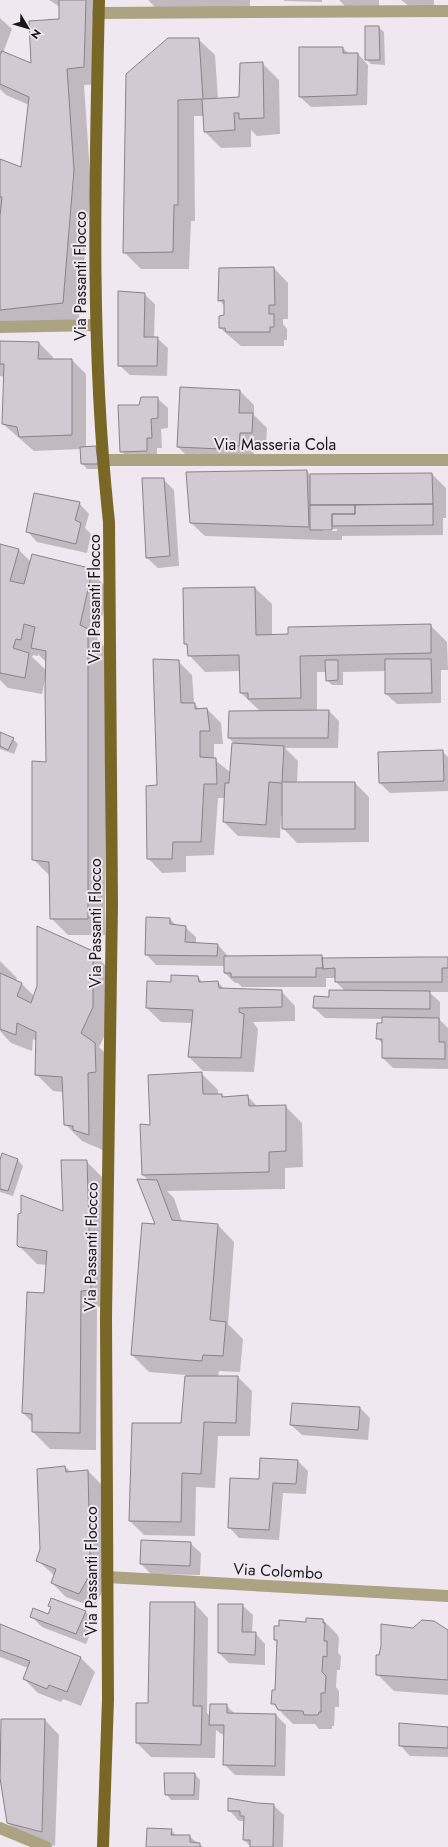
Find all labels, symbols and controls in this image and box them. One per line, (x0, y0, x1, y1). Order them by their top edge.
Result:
north arrow (8, 8, 48, 48)
text: N (27, 26, 45, 43)
street label: Via Passanti Flocco (69, 211, 92, 341)
street label: Via Masseria Cola (214, 433, 336, 456)
street label: Via Passanti Flocco (83, 534, 106, 664)
street label: Via Passanti Flocco (84, 858, 107, 988)
street label: Via Passanti Flocco (78, 1182, 104, 1312)
street label: Via Passanti Flocco (80, 1506, 103, 1636)
street label: Via Colombo (233, 1557, 324, 1585)

